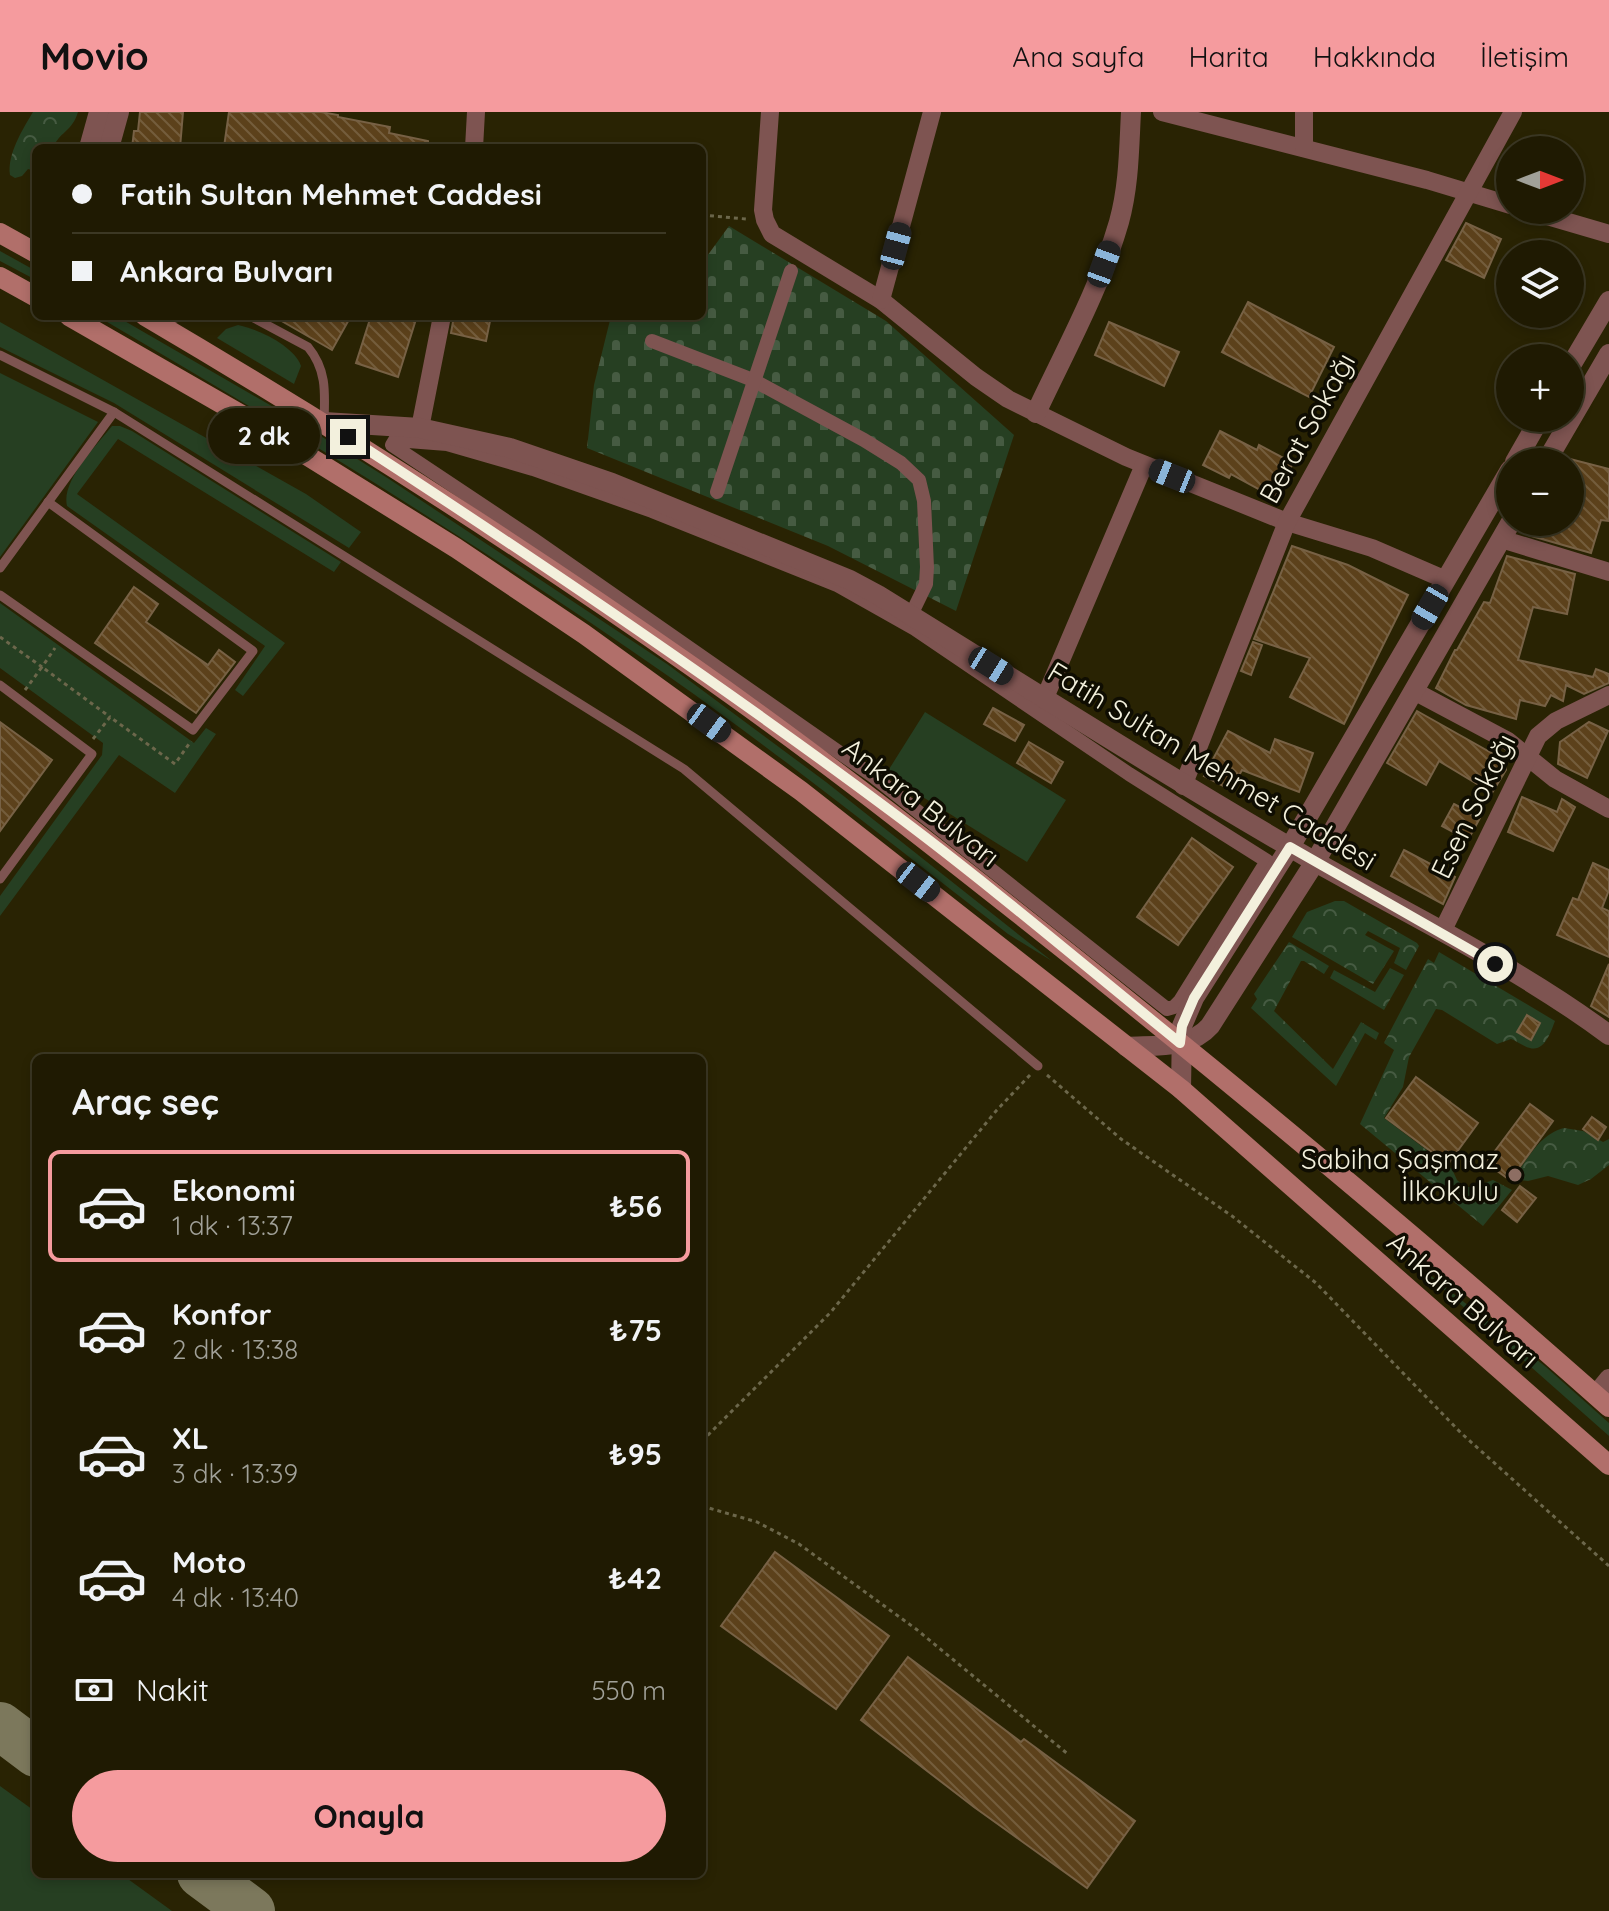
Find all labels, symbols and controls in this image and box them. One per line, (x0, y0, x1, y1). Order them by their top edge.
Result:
text: Movio (40, 32, 149, 80)
text: Ana sayfa (1012, 39, 1144, 74)
text: Harita (1188, 39, 1269, 74)
text: Hakkında (1313, 39, 1436, 74)
text: İletişim (1480, 39, 1569, 74)
north arrow (1496, 136, 1584, 224)
map controls (1496, 136, 1584, 536)
text: Fatih Sultan Mehmet Caddesi (120, 175, 542, 213)
car (878, 220, 914, 272)
car (1085, 237, 1123, 291)
button: layers (1496, 240, 1584, 328)
text: Ankara Bulvarı (120, 252, 333, 290)
button: + (1496, 344, 1584, 432)
street label: Berat Sokağı (1251, 346, 1362, 509)
callout: 2 dk (208, 409, 320, 465)
text: 2 dk (237, 419, 291, 452)
route end (330, 419, 366, 455)
button: − (1496, 448, 1584, 536)
car (1145, 456, 1199, 496)
car (1408, 580, 1452, 634)
car (964, 643, 1018, 689)
street label: Fatih Sultan Mehmet Caddesi (1042, 653, 1383, 878)
car (683, 699, 735, 747)
street label: Esen Sokağı (1422, 728, 1523, 884)
street label: Ankara Bulvarı (836, 729, 1007, 874)
car (892, 858, 944, 906)
route start (1477, 946, 1513, 982)
text: Araç seç (72, 1079, 219, 1124)
place label: Sabiha Şaşmaz İlkokulu (1301, 1141, 1499, 1208)
marker: Sabiha Şaşmaz İlkokulu (1506, 1166, 1524, 1184)
icon: car (76, 1170, 148, 1242)
text: Ekonomi (172, 1171, 296, 1209)
text: ₺56 (609, 1187, 662, 1225)
text: 1 dk · 13:37 (172, 1209, 293, 1242)
street label: Ankara Bulvarı (1380, 1224, 1546, 1375)
icon: car (76, 1294, 148, 1366)
text: Konfor (172, 1295, 272, 1333)
text: ₺75 (609, 1311, 662, 1349)
text: 2 dk · 13:38 (172, 1333, 298, 1366)
icon: car (76, 1418, 148, 1490)
text: XL (172, 1419, 209, 1457)
text: ₺95 (609, 1435, 662, 1473)
text: 3 dk · 13:39 (172, 1457, 298, 1490)
icon: car (76, 1542, 148, 1614)
text: Moto (172, 1543, 246, 1581)
text: ₺42 (608, 1559, 662, 1597)
text: 4 dk · 13:40 (172, 1581, 299, 1614)
icon: cash (72, 1668, 116, 1712)
text: Nakit (136, 1671, 209, 1709)
text: 550 m (591, 1674, 666, 1707)
button: Onayla (72, 1770, 666, 1862)

